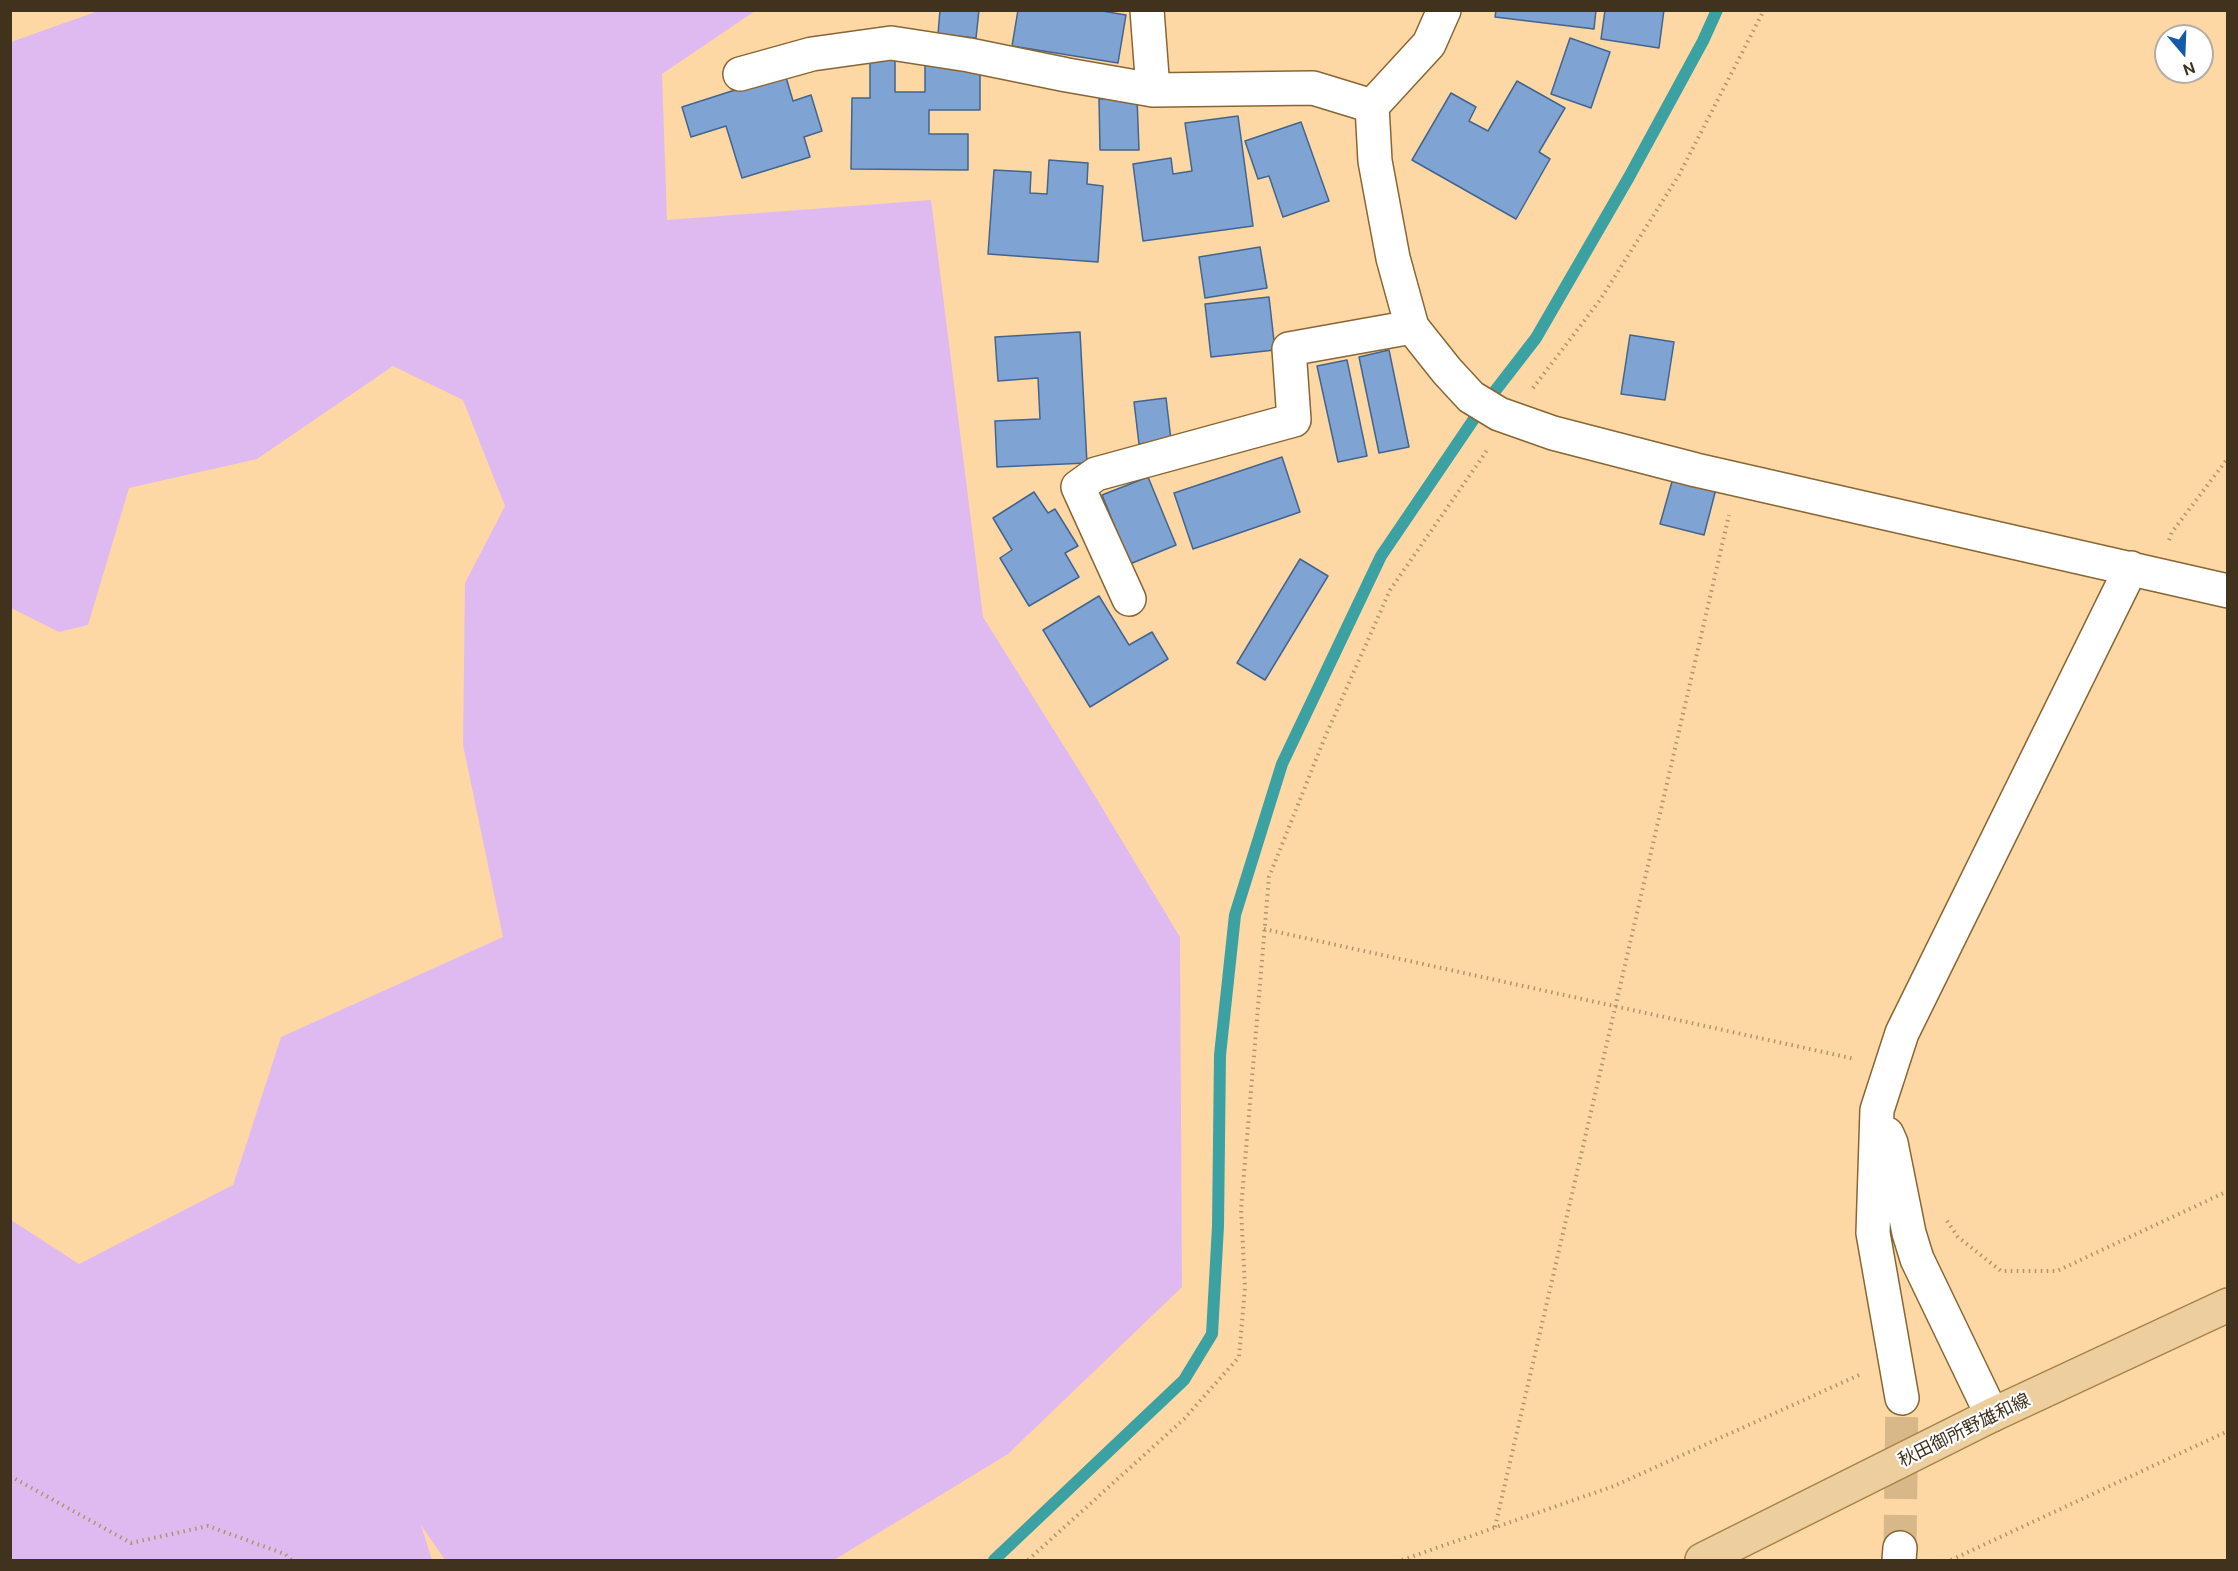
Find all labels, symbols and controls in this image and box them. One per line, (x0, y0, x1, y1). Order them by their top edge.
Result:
north arrow (2154, 24, 2214, 84)
text: N (2181, 59, 2198, 80)
street label: 秋田御所野雄和線 (1895, 1389, 2033, 1471)

